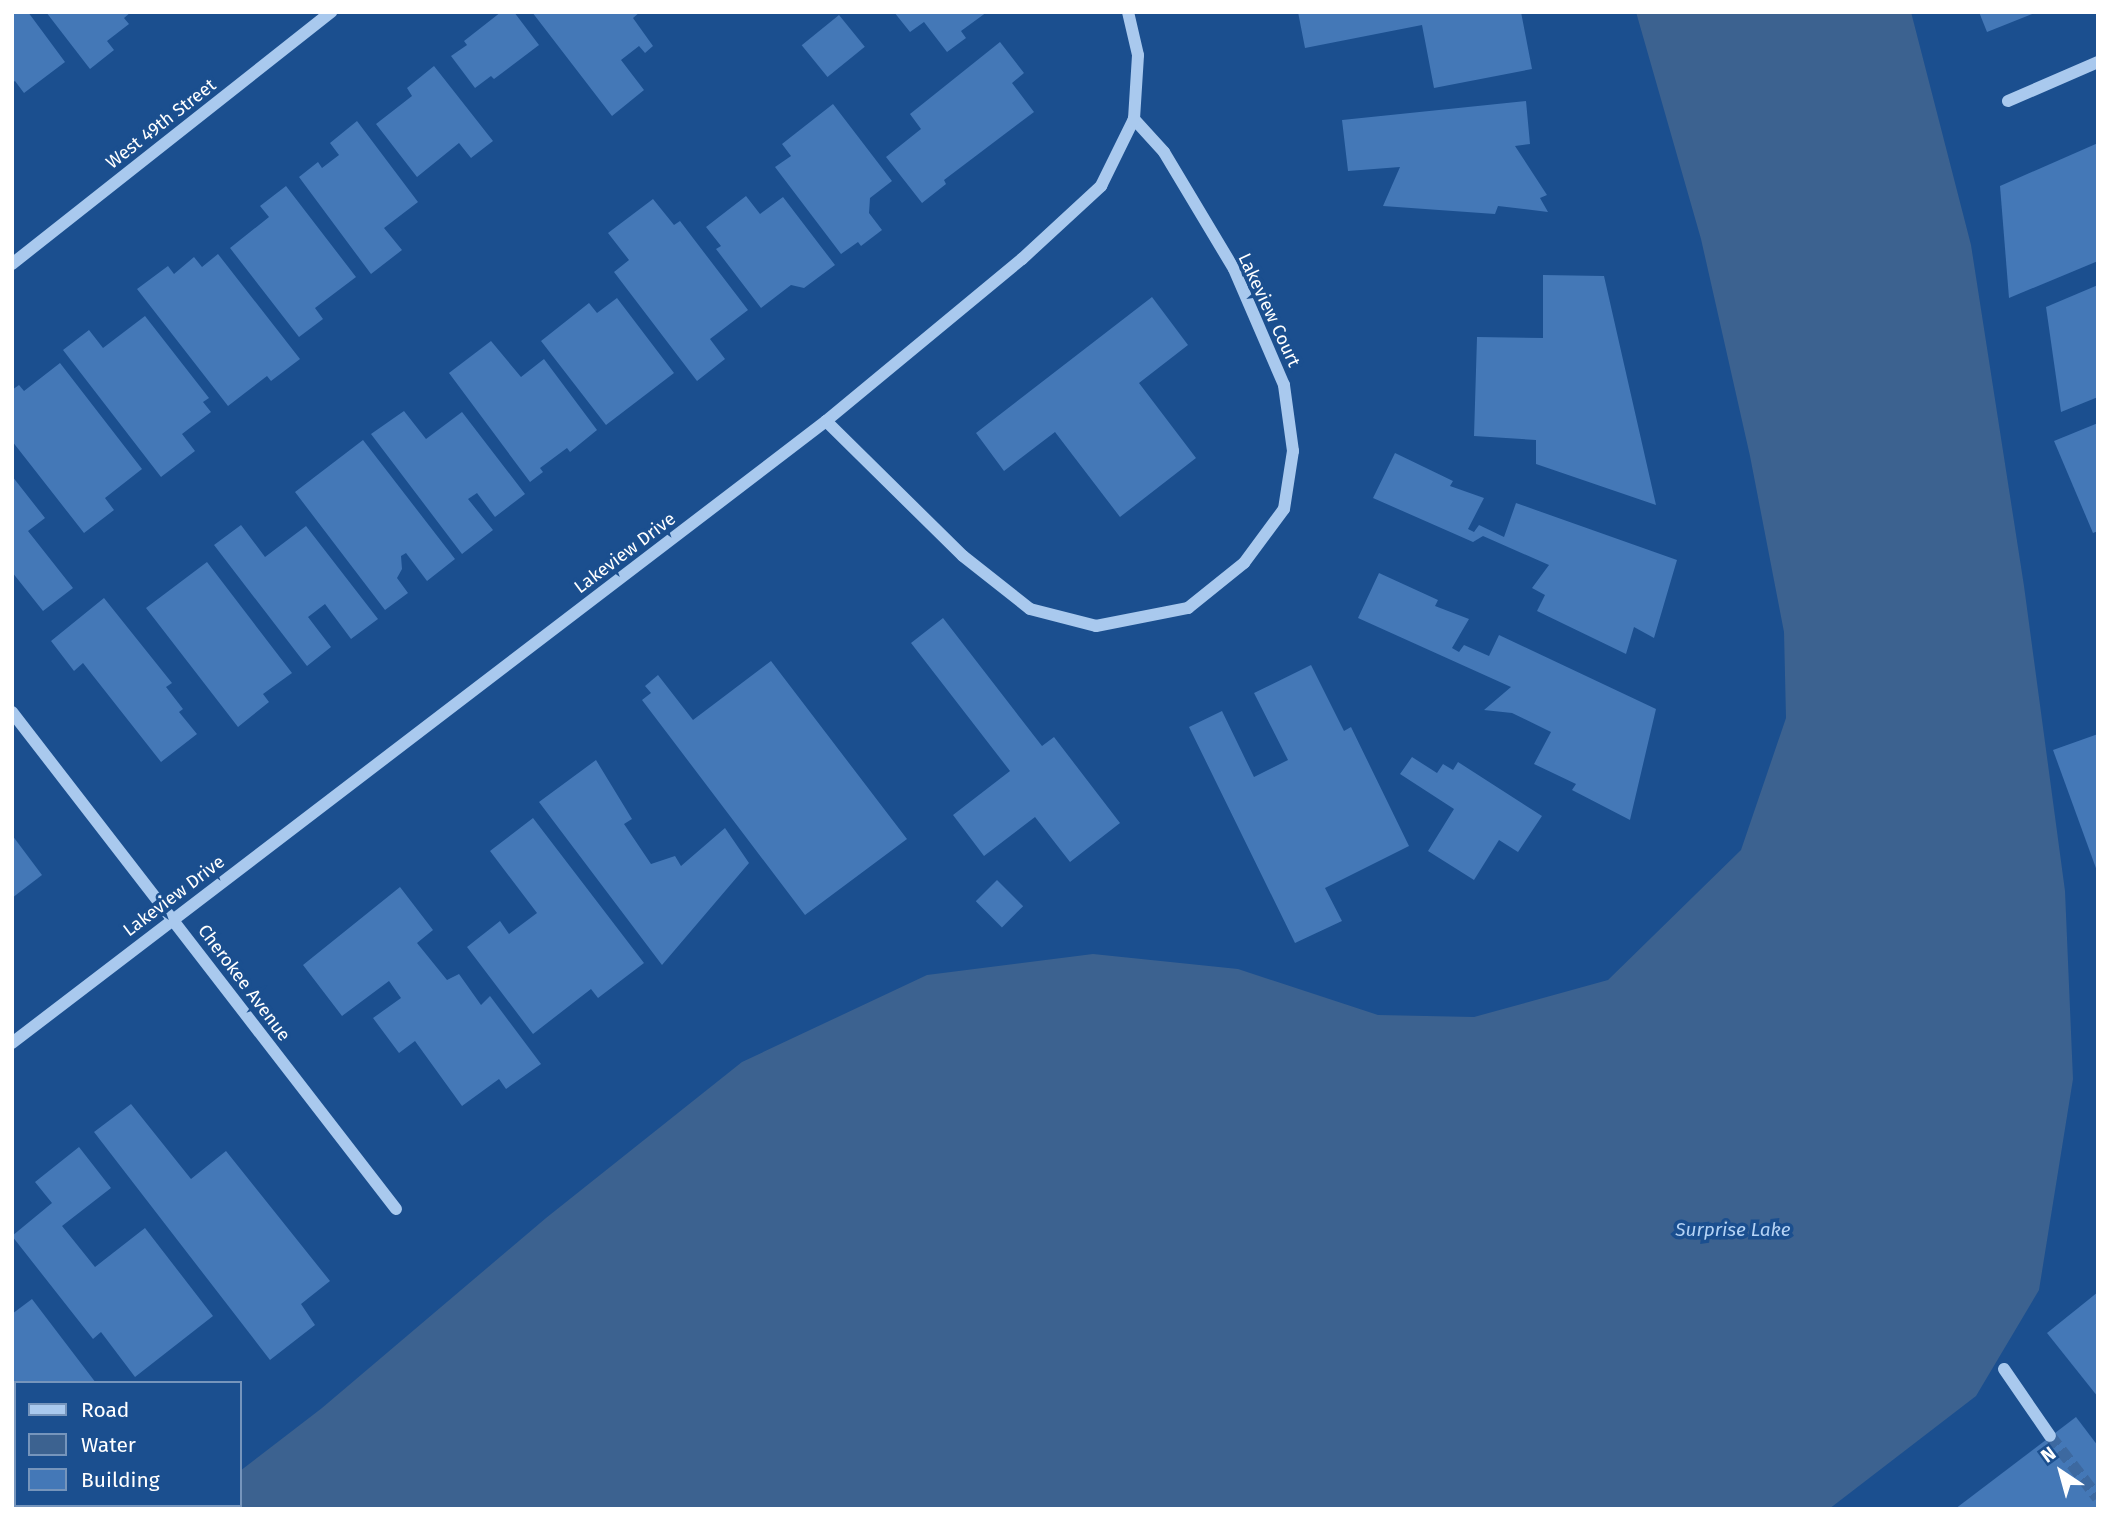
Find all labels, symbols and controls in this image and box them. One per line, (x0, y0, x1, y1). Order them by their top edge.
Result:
street label: West 49th Street (102, 74, 220, 174)
street label: Lakeview Court (1233, 250, 1305, 370)
street label: Lakeview Drive (570, 508, 680, 598)
street label: Lakeview Drive (119, 851, 229, 941)
street label: Cherokee Avenue (193, 920, 295, 1046)
water label: Surprise Lake (1675, 1219, 1791, 1241)
legend (14, 1381, 242, 1507)
text: Road (81, 1397, 129, 1423)
text: Water (81, 1432, 136, 1458)
north arrow (2026, 1437, 2096, 1507)
text: N (2036, 1442, 2060, 1468)
text: Building (81, 1467, 160, 1493)

